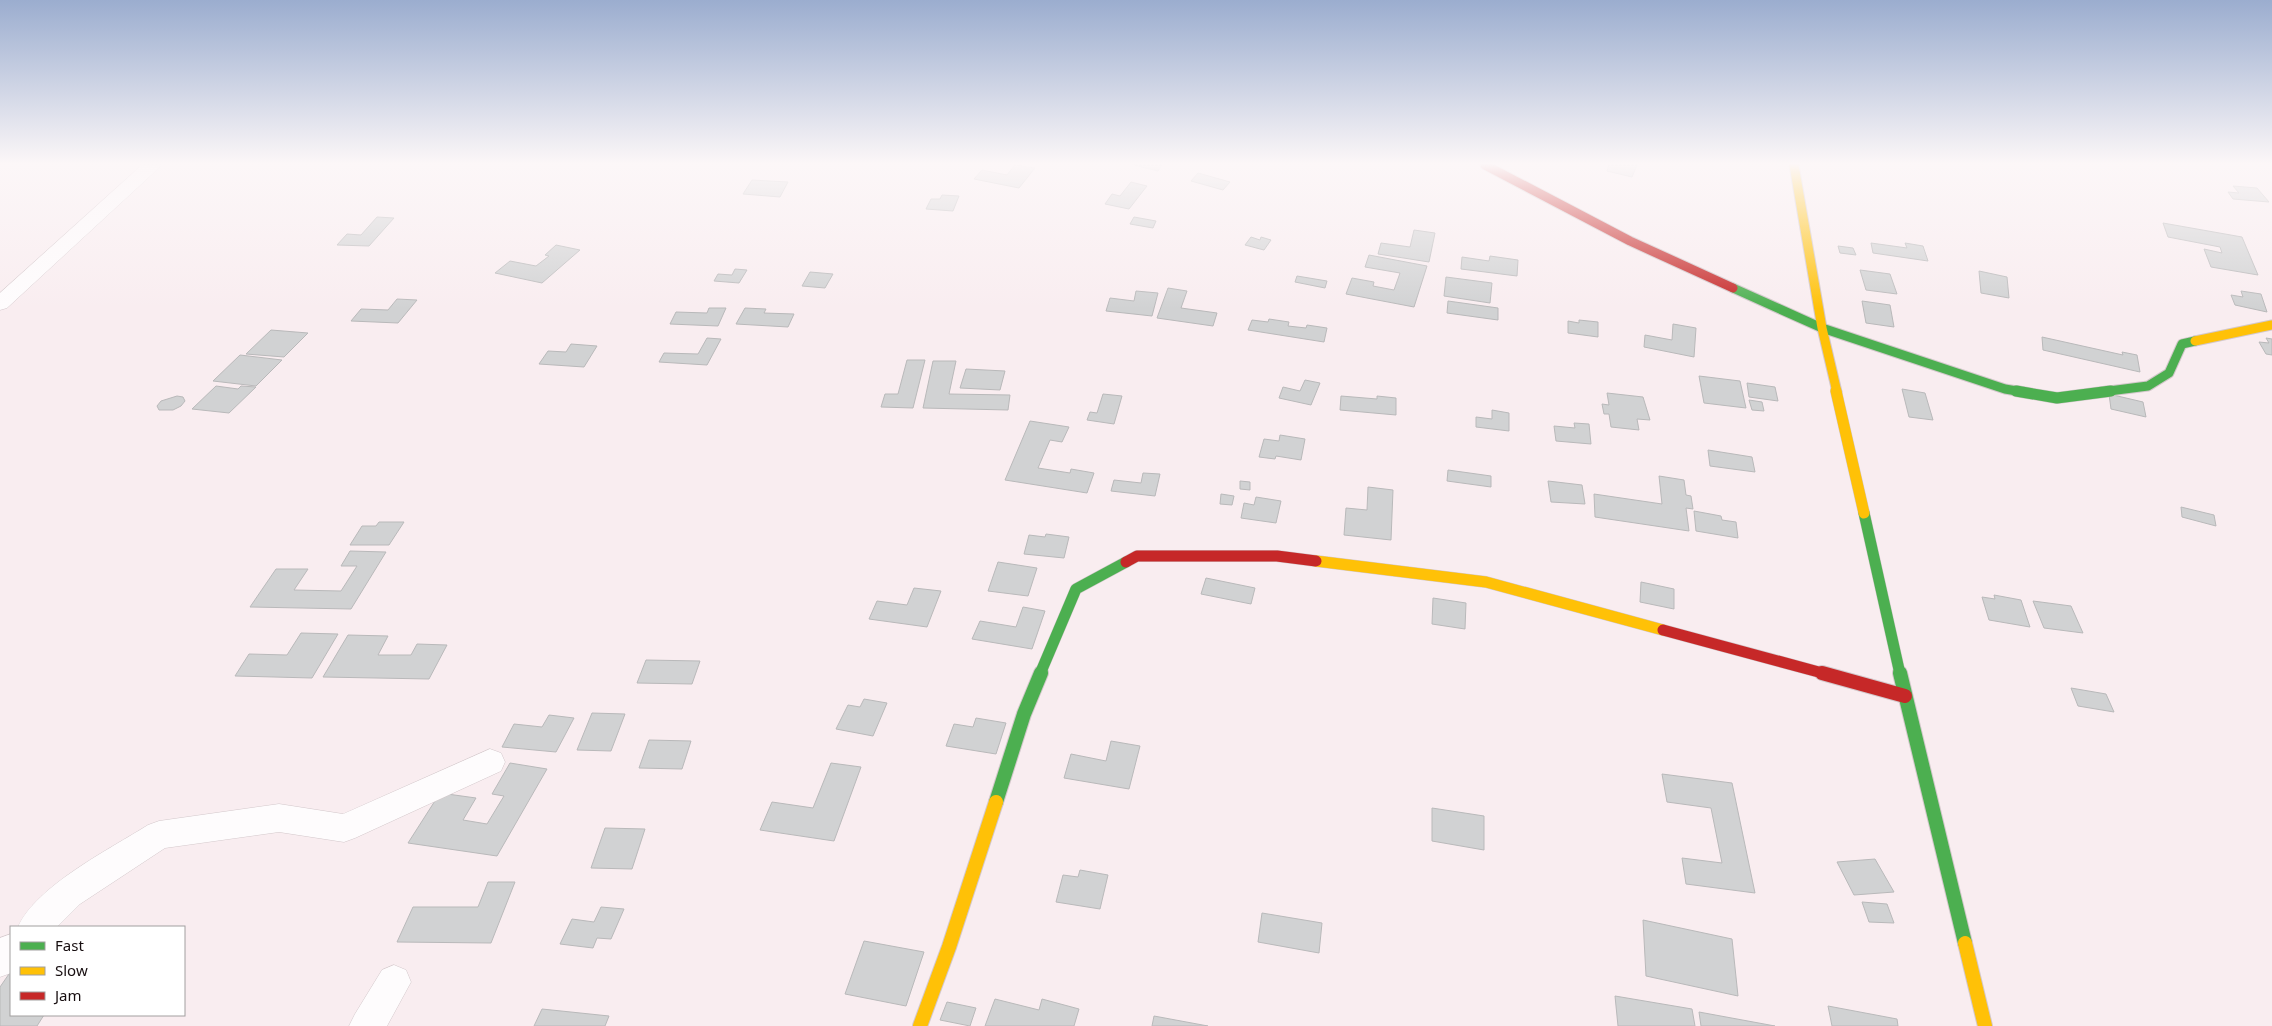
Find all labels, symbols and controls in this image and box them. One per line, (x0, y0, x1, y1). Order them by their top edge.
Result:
legend (10, 926, 185, 1016)
text: Fast (55, 935, 84, 955)
text: Slow (55, 960, 88, 980)
text: Jam (53, 985, 82, 1005)

